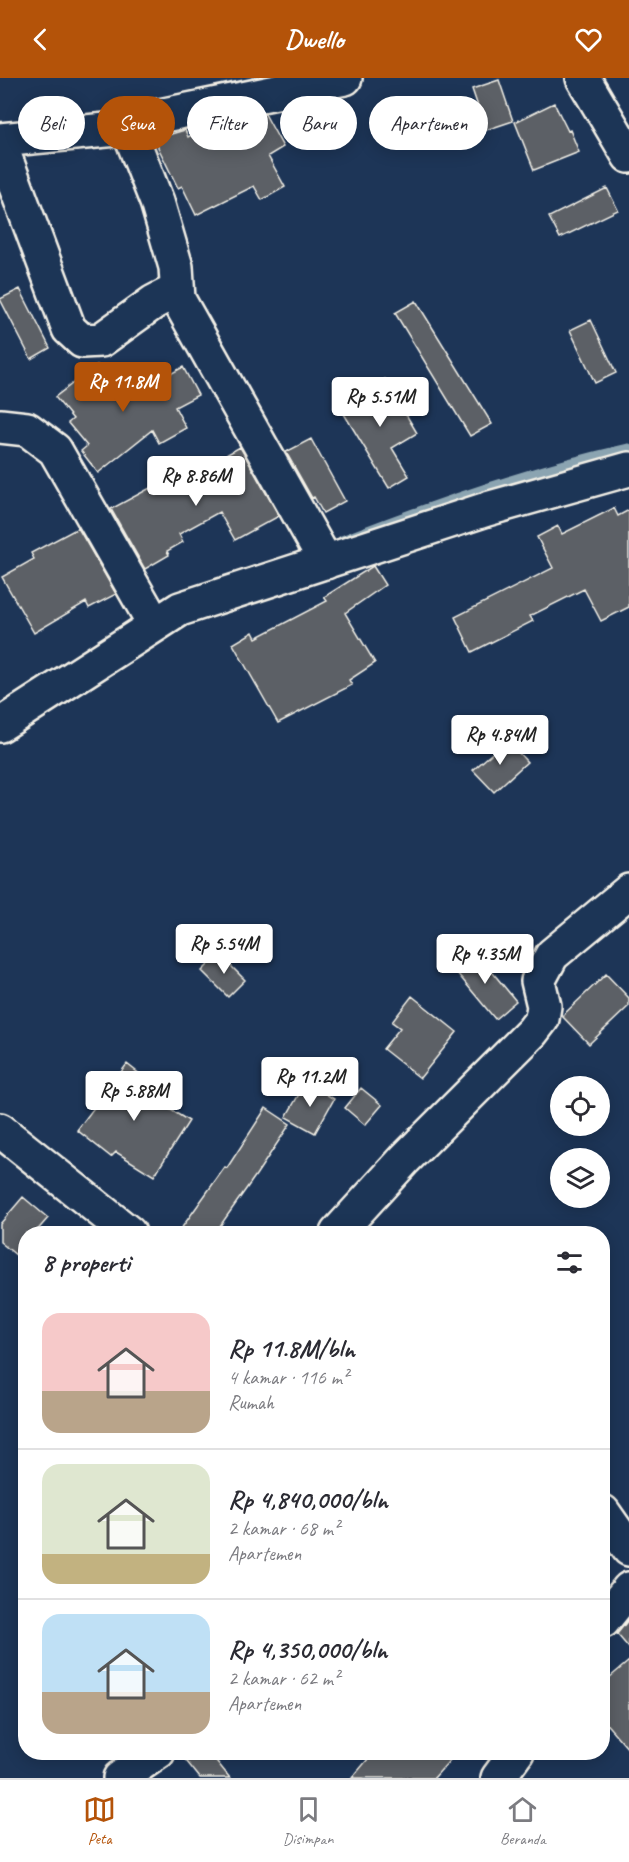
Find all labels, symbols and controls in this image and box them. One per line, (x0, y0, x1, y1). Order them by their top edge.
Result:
text: Dwello (285, 22, 344, 56)
icon: back (24, 23, 57, 56)
icon: heart (572, 23, 605, 56)
chip: Beli (18, 96, 85, 150)
chip: Sewa (97, 96, 175, 150)
chip: Filter (187, 96, 268, 150)
chip: Baru (280, 96, 357, 150)
chip: Apartemen (369, 96, 488, 150)
pin: Rp 11.8M (61, 362, 185, 413)
text: Rp 11.8M (88, 369, 158, 394)
pin: Rp 5.51M (318, 377, 442, 428)
text: Rp 5.51M (346, 384, 414, 409)
pin: Rp 8.86M (134, 456, 258, 507)
text: Rp 8.86M (161, 463, 231, 488)
pin: Rp 4.84M (438, 715, 562, 766)
text: Rp 4.84M (465, 722, 535, 747)
pin: Rp 5.54M (162, 924, 286, 975)
text: Rp 5.54M (190, 931, 258, 956)
pin: Rp 4.35M (423, 934, 547, 985)
text: Rp 4.35M (451, 941, 519, 966)
pin: Rp 11.2M (248, 1057, 372, 1108)
text: Rp 11.2M (275, 1064, 345, 1089)
pin: Rp 5.88M (72, 1071, 196, 1122)
map controls (550, 1076, 610, 1208)
button: locate (550, 1076, 610, 1136)
text: Rp 5.88M (100, 1078, 168, 1103)
button: layers (550, 1148, 610, 1208)
text: 8 properti (42, 1246, 130, 1279)
icon: filters (553, 1246, 586, 1279)
text: Rp 11.8M/bln (228, 1332, 355, 1365)
icon: home (90, 1337, 162, 1409)
text: 4 kamar · 116 m² (228, 1365, 348, 1390)
text: Rumah (228, 1390, 274, 1415)
text: Rp 4,840,000/bln (228, 1483, 388, 1516)
icon: home (90, 1488, 162, 1560)
text: 2 kamar · 68 m² (228, 1516, 339, 1541)
text: Apartemen (228, 1541, 301, 1566)
text: Rp 4,350,000/bln (228, 1633, 387, 1666)
icon: home (90, 1638, 162, 1710)
text: 2 kamar · 62 m² (228, 1666, 339, 1691)
text: Apartemen (228, 1691, 301, 1716)
tab: Peta (83, 1793, 116, 1849)
tab: Disimpan (283, 1793, 333, 1849)
tab: Beranda (500, 1793, 546, 1849)

